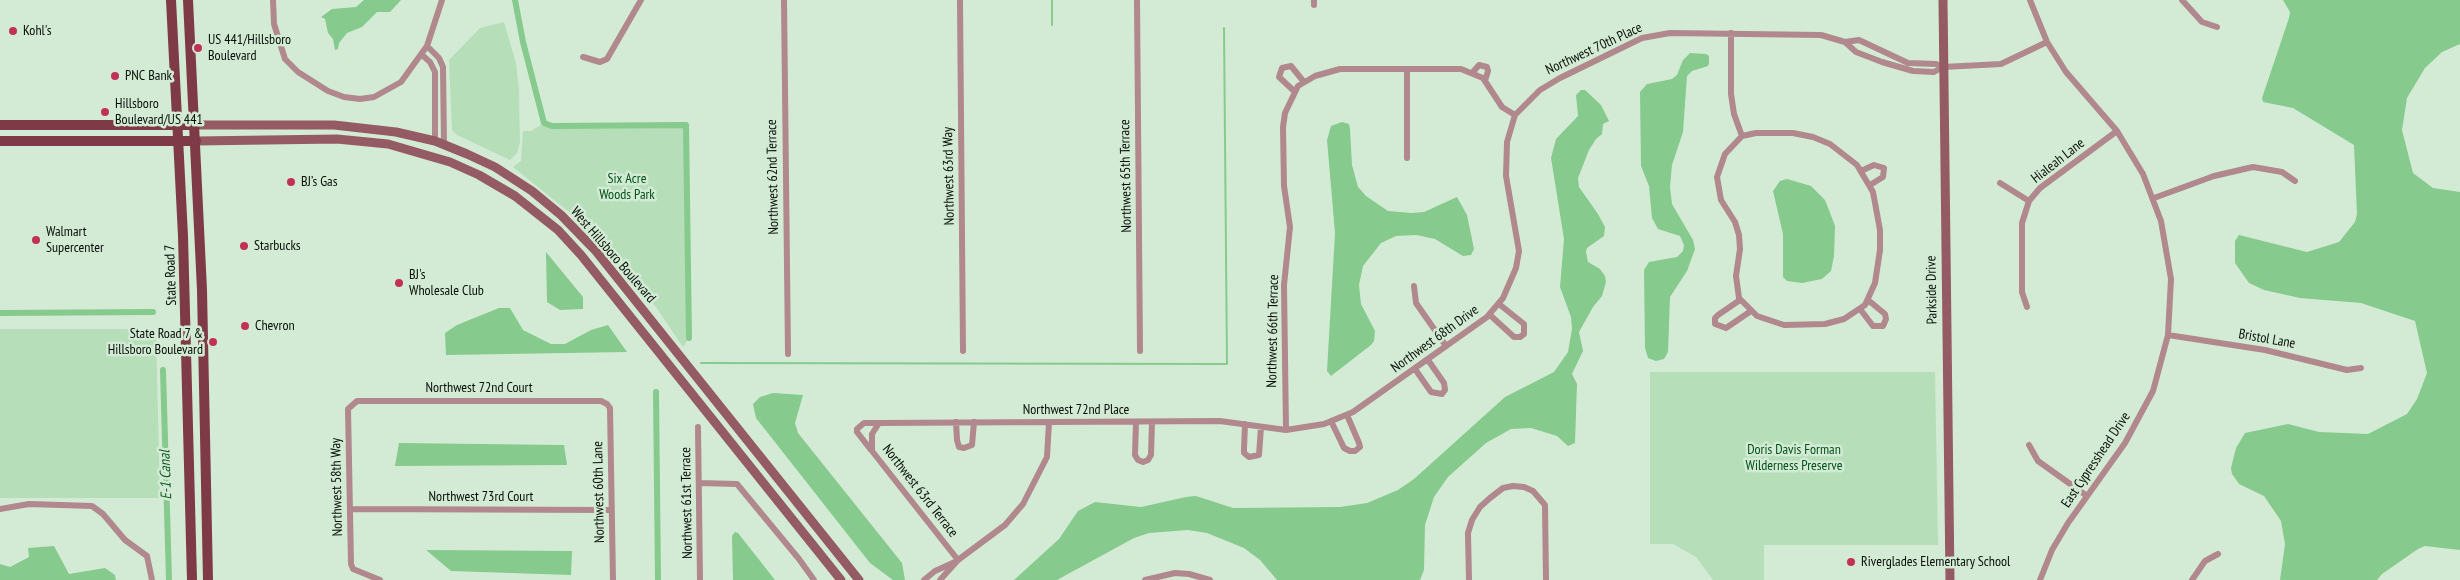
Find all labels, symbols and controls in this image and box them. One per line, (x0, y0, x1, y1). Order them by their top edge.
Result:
street label: Northwest 70th Place (1543, 19, 1645, 79)
place label: Kohl's (23, 23, 51, 39)
marker: Kohl's (7, 25, 19, 37)
place label: US 441/Hillsboro Boulevard (208, 32, 291, 64)
marker: US 441/Hillsboro Boulevard (192, 42, 204, 54)
place label: PNC Bank (125, 68, 172, 84)
marker: PNC Bank (109, 70, 121, 82)
place label: Hillsboro Boulevard/US 441 (115, 96, 203, 128)
marker: Hillsboro Boulevard/US 441 (99, 106, 111, 118)
street label: Northwest 62nd Terrace (764, 119, 782, 235)
street label: Northwest 65th Terrace (1117, 119, 1135, 233)
street label: Northwest 63rd Way (940, 127, 958, 225)
street label: Hialeah Lane (2028, 135, 2088, 187)
park label: Six Acre Woods Park (599, 171, 655, 203)
place label: BJ’s Gas (301, 174, 337, 190)
marker: BJ’s Gas (285, 176, 297, 188)
street label: West Hillsboro Boulevard (567, 204, 659, 306)
place label: Walmart Supercenter (46, 224, 104, 256)
marker: Walmart Supercenter (30, 234, 42, 246)
place label: Starbucks (254, 238, 301, 254)
marker: Starbucks (238, 240, 250, 252)
street label: State Road 7 (162, 244, 180, 306)
street label: Parkside Drive (1923, 255, 1941, 325)
place label: BJ's Wholesale Club (409, 267, 484, 300)
street label: Northwest 66th Terrace (1264, 274, 1282, 388)
marker: BJ's Wholesale Club (393, 277, 405, 289)
street label: Northwest 68th Drive (1388, 302, 1482, 376)
place label: Chevron (255, 318, 295, 334)
marker: Chevron (239, 320, 251, 332)
place label: State Road 7 & Hillsboro Boulevard (108, 326, 203, 358)
street label: Bristol Lane (2237, 326, 2297, 352)
marker: State Road 7 & Hillsboro Boulevard (207, 336, 219, 348)
street label: Northwest 72nd Court (425, 380, 533, 396)
street label: Northwest 72nd Place (1023, 402, 1129, 418)
street label: East Cypresshead Drive (2058, 409, 2134, 511)
street label: Northwest 58th Way (328, 438, 346, 536)
street label: Northwest 60th Lane (590, 441, 608, 543)
street label: Northwest 63rd Terrace (879, 441, 961, 541)
park label: Doris Davis Forman Wilderness Preserve (1746, 442, 1842, 474)
street label: Northwest 61st Terrace (678, 447, 696, 559)
water label: E-1 Canal (156, 450, 176, 500)
street label: Northwest 73rd Court (429, 489, 533, 505)
place label: Riverglades Elementary School (1861, 554, 2010, 570)
marker: Riverglades Elementary School (1845, 556, 1857, 568)

